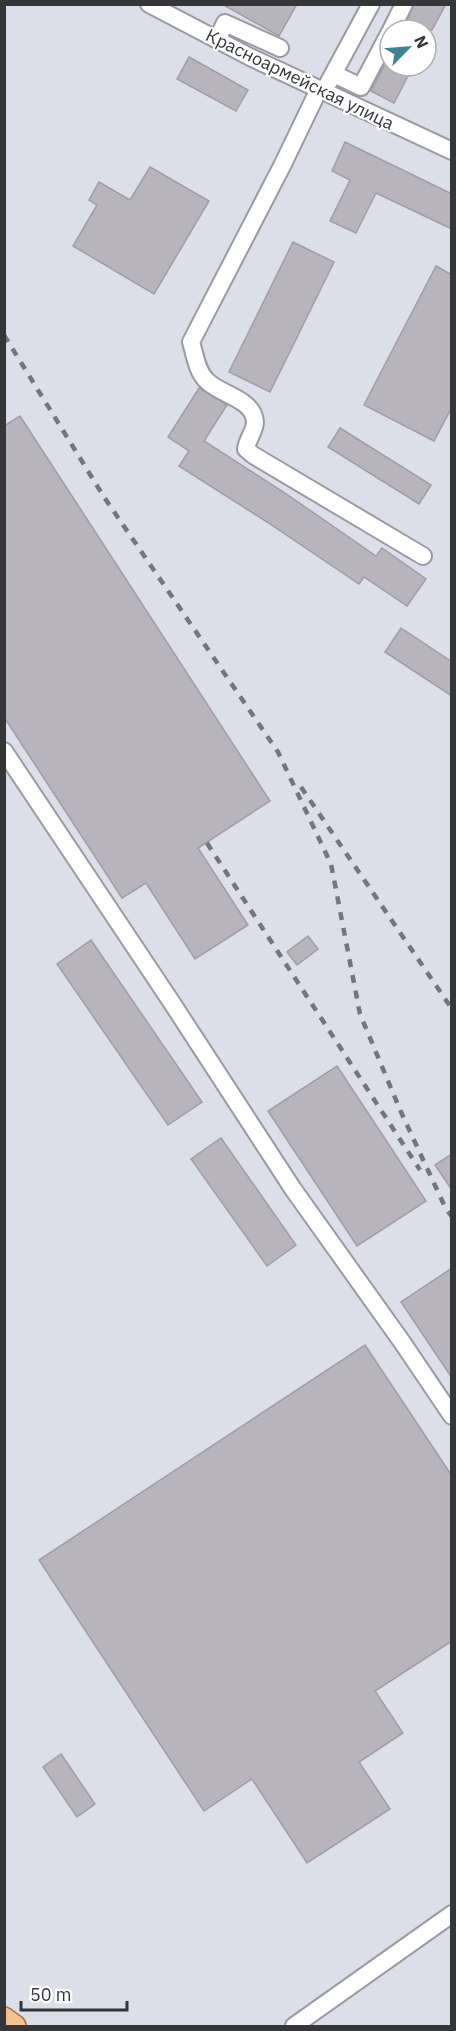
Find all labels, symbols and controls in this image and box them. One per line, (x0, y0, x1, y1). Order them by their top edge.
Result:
north arrow (378, 18, 438, 78)
street label: Красноармейская улица (202, 23, 398, 135)
text: N (410, 32, 433, 51)
scale bar (21, 1974, 128, 2012)
text: 50 m (30, 1983, 72, 2006)

